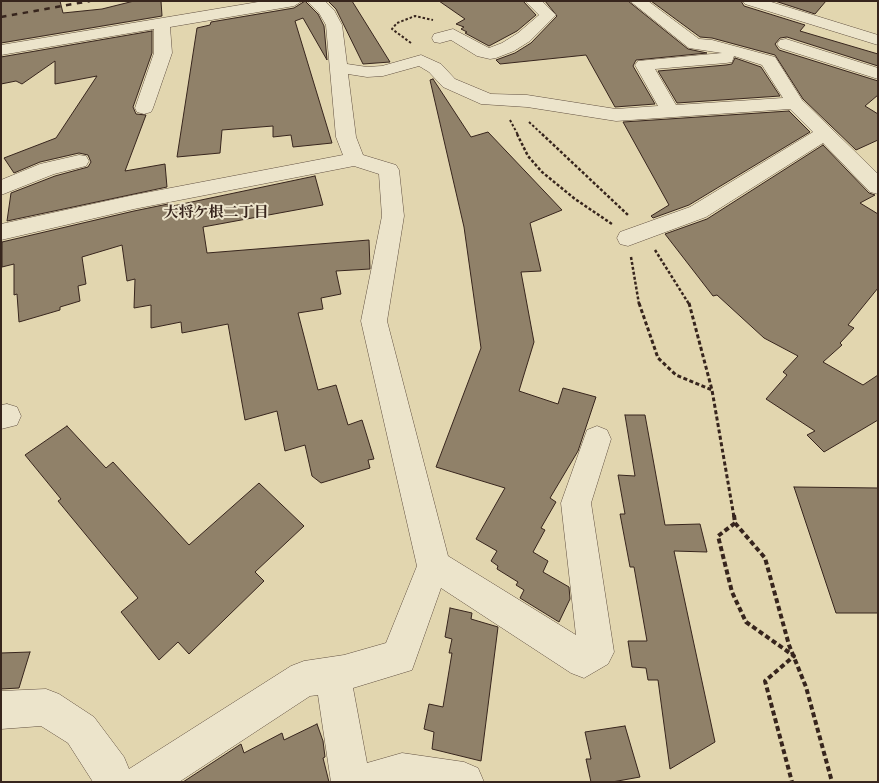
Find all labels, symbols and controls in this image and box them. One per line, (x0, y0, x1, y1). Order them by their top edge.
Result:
district label: 大将ケ根二丁目 (164, 204, 268, 222)

